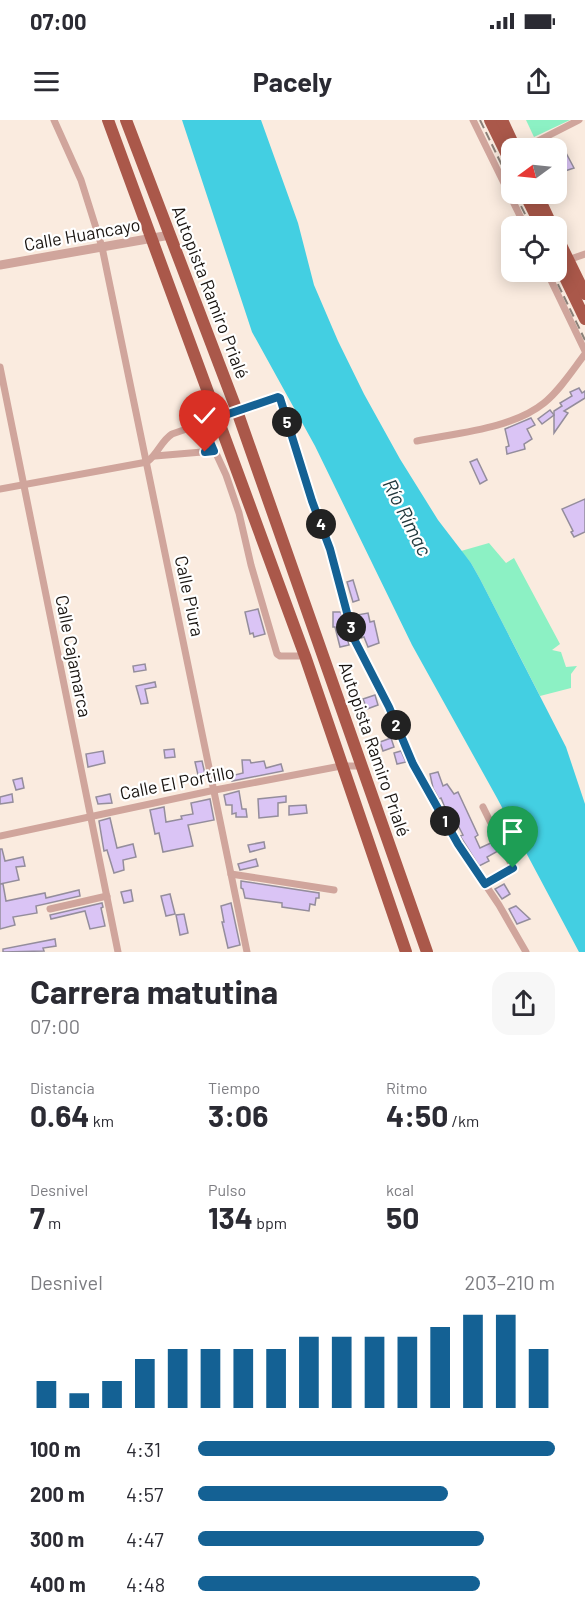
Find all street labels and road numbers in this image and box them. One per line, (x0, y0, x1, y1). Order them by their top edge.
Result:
street label: Autopista Ramiro Prialé (168, 202, 254, 382)
street label: Calle Huancayo (22, 213, 142, 255)
street label: Calle Piura (171, 554, 209, 638)
street label: Calle Cajamarca (51, 593, 97, 719)
street label: Autopista Ramiro Prialé (335, 659, 415, 839)
street label: Calle El Portillo (118, 760, 236, 804)

